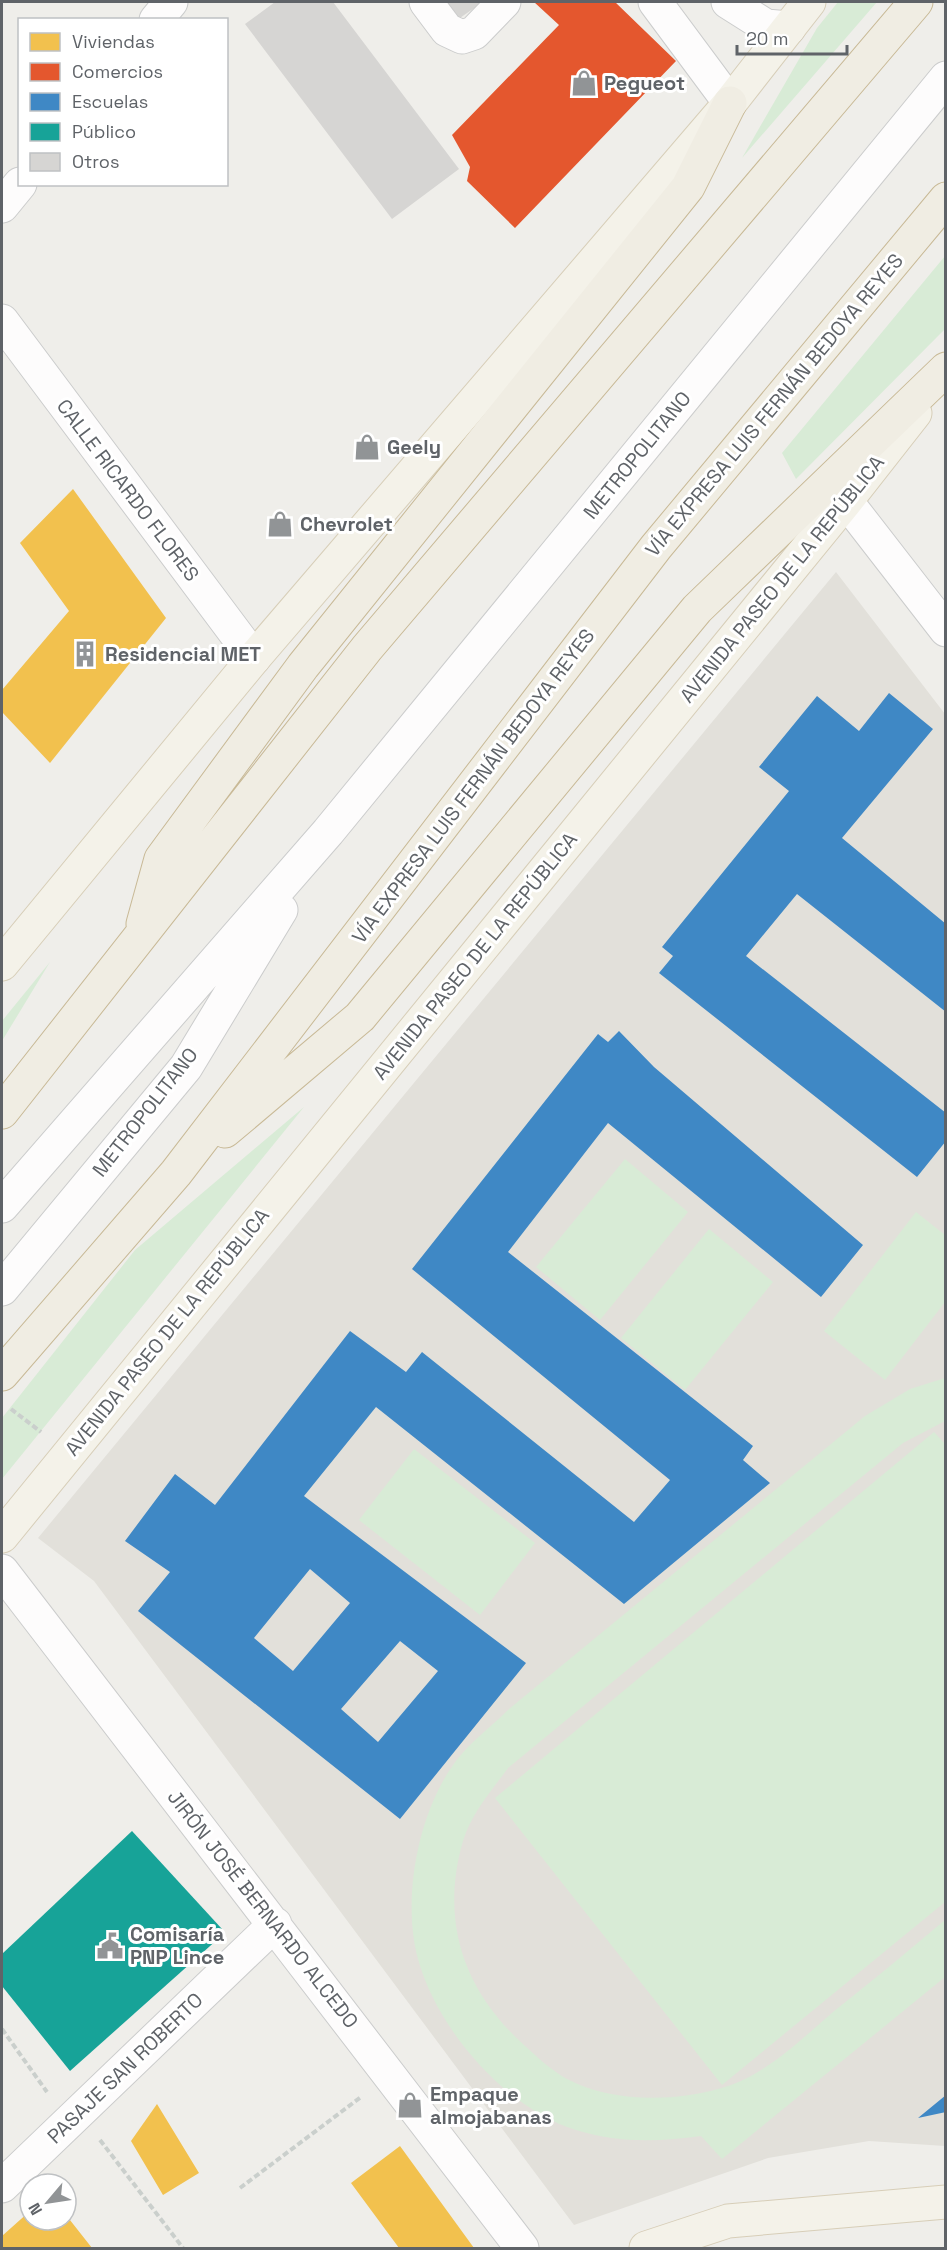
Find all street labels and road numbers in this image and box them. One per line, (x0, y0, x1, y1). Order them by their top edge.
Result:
street label: VÍA EXPRESA LUIS FERNÁN BEDOYA REYES (639, 248, 909, 562)
street label: METROPOLITANO (577, 386, 697, 524)
street label: CALLE RICARDO FLORES (51, 394, 205, 586)
street label: AVENIDA PASEO DE LA REPÚBLICA (674, 450, 890, 708)
street label: VÍA EXPRESA LUIS FERNÁN BEDOYA REYES (346, 623, 600, 949)
street label: AVENIDA PASEO DE LA REPÚBLICA (367, 827, 583, 1085)
street label: METROPOLITANO (86, 1042, 204, 1182)
street label: AVENIDA PASEO DE LA REPÚBLICA (59, 1203, 275, 1461)
street label: JIRÓN JOSÉ BERNARDO ALCEDO (162, 1784, 364, 2034)
street label: PASAJE SAN ROBERTO (42, 1987, 208, 2149)

